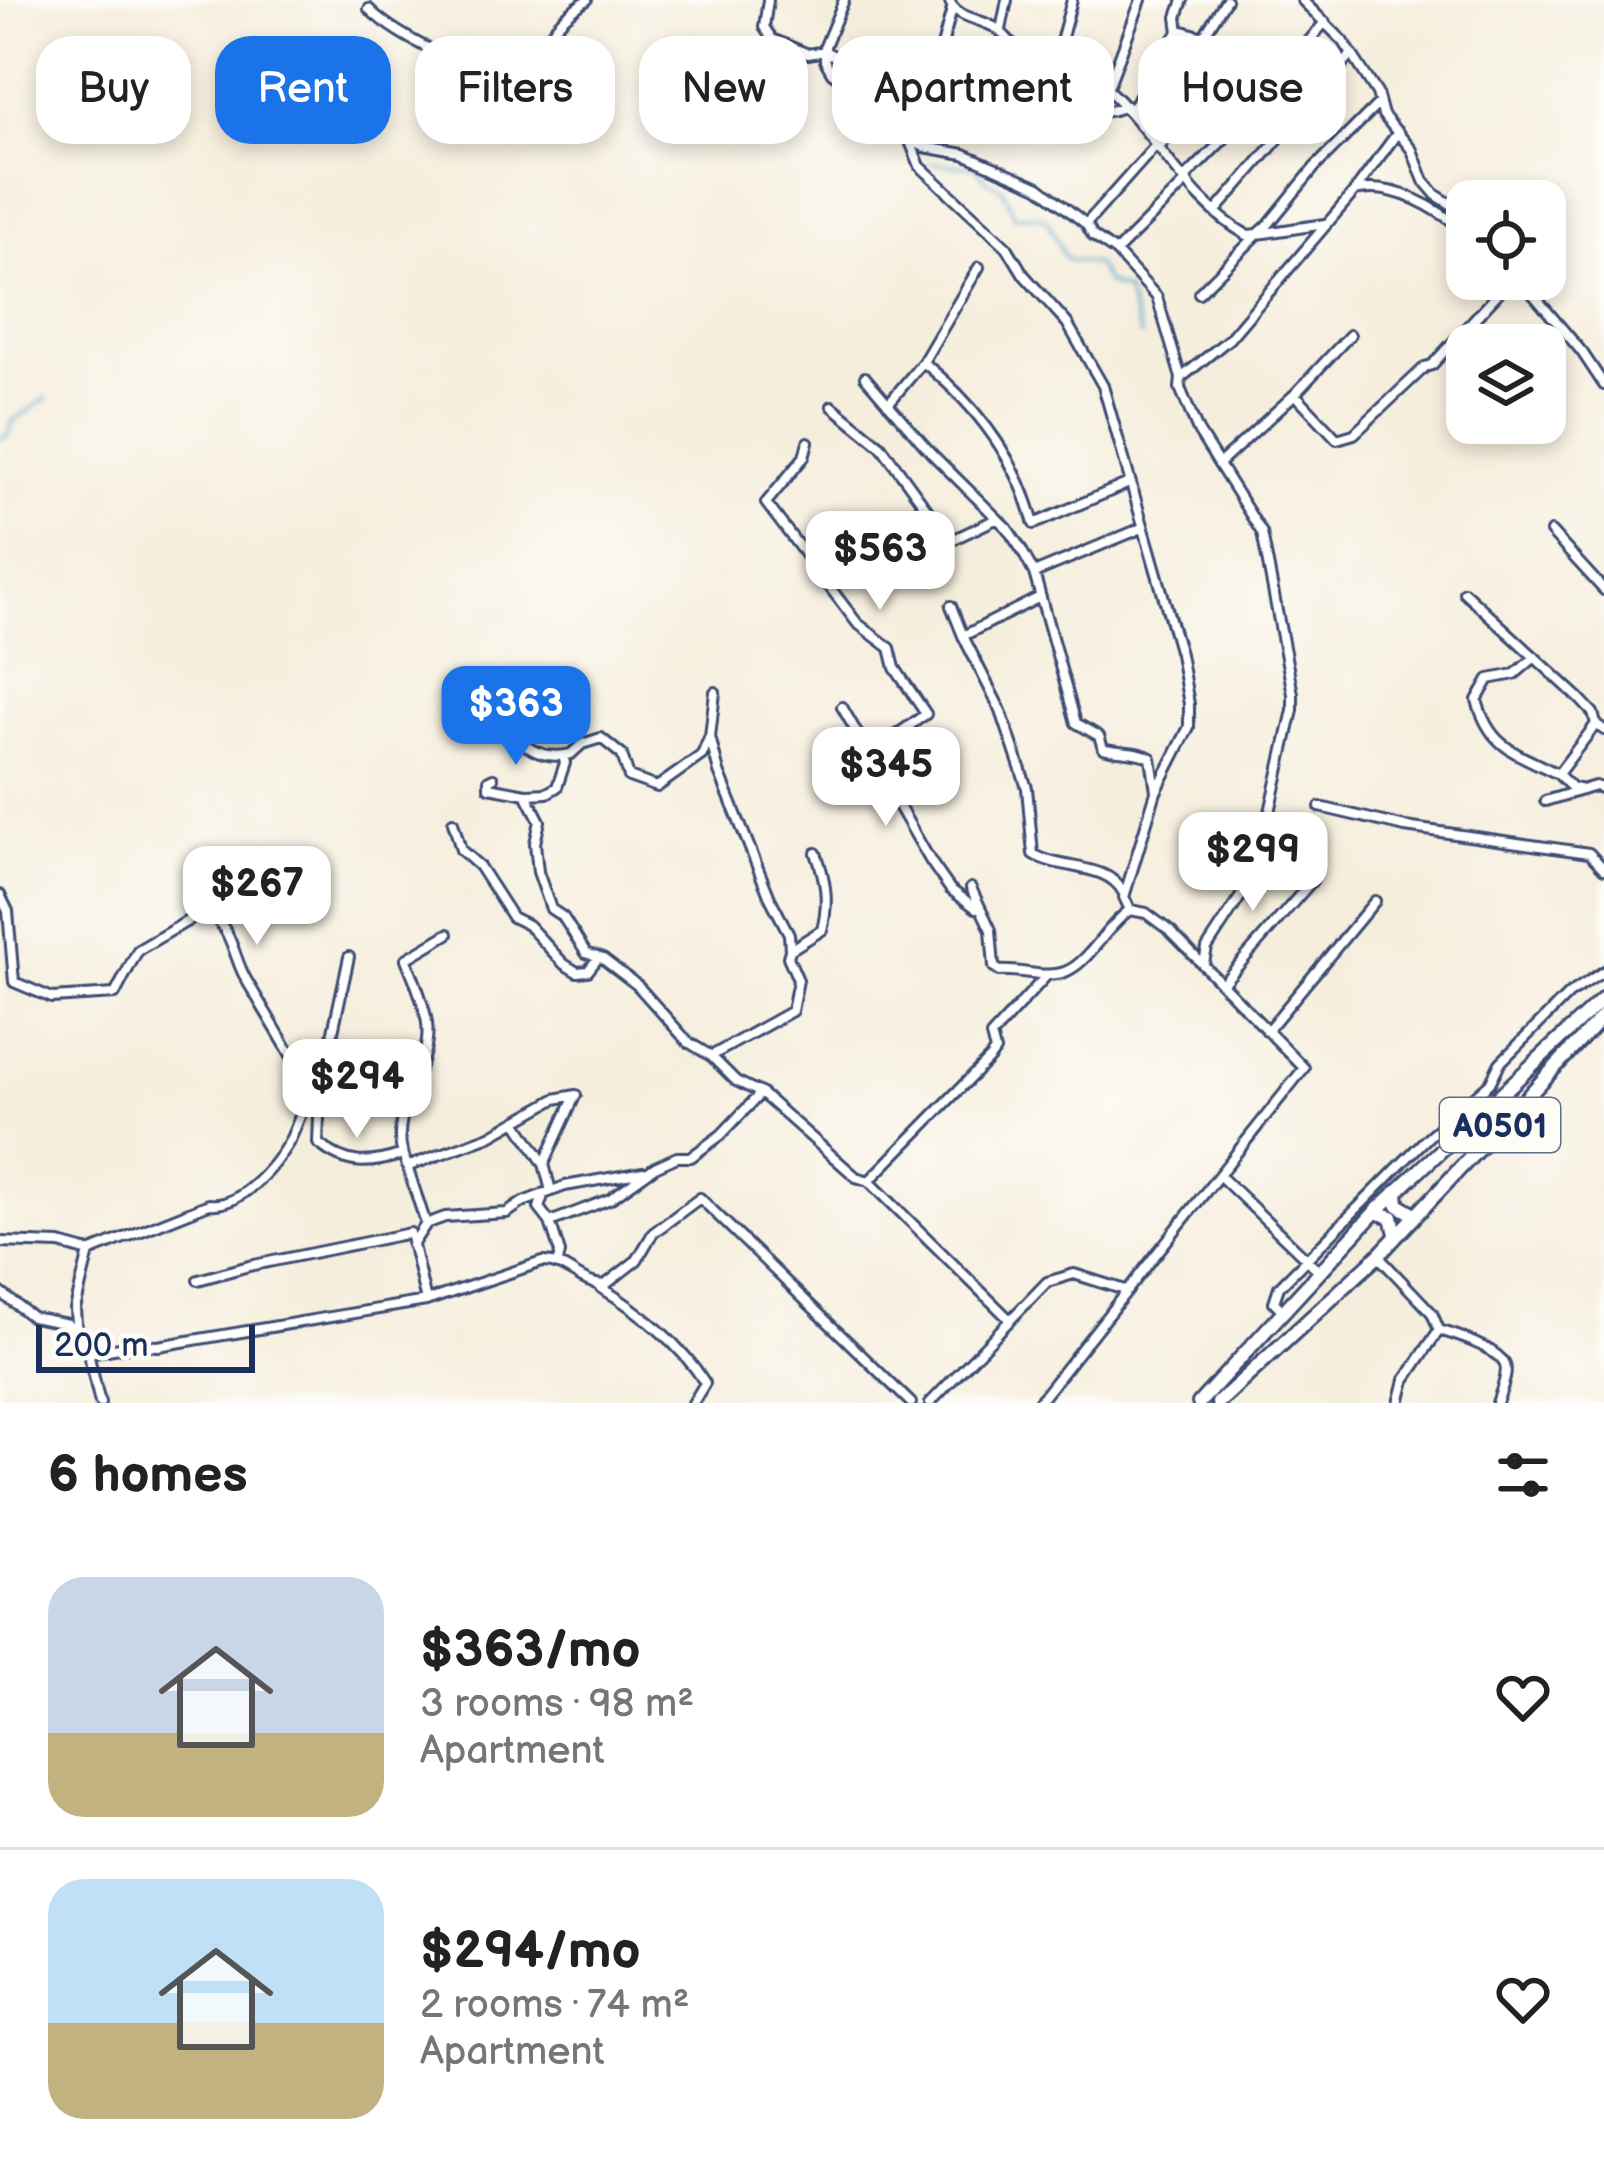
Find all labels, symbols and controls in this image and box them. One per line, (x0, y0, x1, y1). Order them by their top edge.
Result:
chip: Buy (36, 36, 191, 144)
chip: Rent (215, 36, 391, 144)
chip: Filters (415, 36, 615, 144)
chip: New (639, 36, 808, 144)
chip: Apartment (832, 36, 1114, 144)
chip: House (1138, 36, 1346, 144)
map controls (1446, 180, 1566, 444)
button: locate (1446, 180, 1566, 300)
button: layers (1446, 324, 1566, 444)
pin: $563 (809, 511, 951, 613)
text: $563 (833, 526, 927, 573)
pin: $363 (445, 666, 587, 768)
text: $363 (469, 681, 563, 728)
pin: $345 (815, 727, 957, 829)
text: $345 (839, 742, 933, 789)
pin: $299 (1182, 812, 1324, 914)
text: $299 (1206, 827, 1300, 874)
pin: $267 (186, 846, 328, 948)
text: $267 (210, 861, 304, 908)
pin: $294 (286, 1039, 428, 1141)
text: $294 (310, 1054, 404, 1101)
road number: A0501 (1440, 1098, 1560, 1152)
scale bar (36, 1319, 255, 1372)
text: 200 m (54, 1326, 148, 1366)
icon: filters (1490, 1442, 1556, 1508)
text: 6 homes (48, 1445, 248, 1506)
text: $363/mo (420, 1620, 641, 1681)
icon: home (144, 1625, 288, 1769)
icon: heart (1490, 1664, 1556, 1730)
text: 3 rooms · 98 m² (420, 1681, 694, 1728)
text: Apartment (420, 1728, 604, 1775)
text: $294/mo (420, 1921, 641, 1982)
icon: home (144, 1927, 288, 2071)
icon: heart (1490, 1966, 1556, 2032)
text: 2 rooms · 74 m² (420, 1982, 690, 2029)
text: Apartment (420, 2029, 604, 2076)

